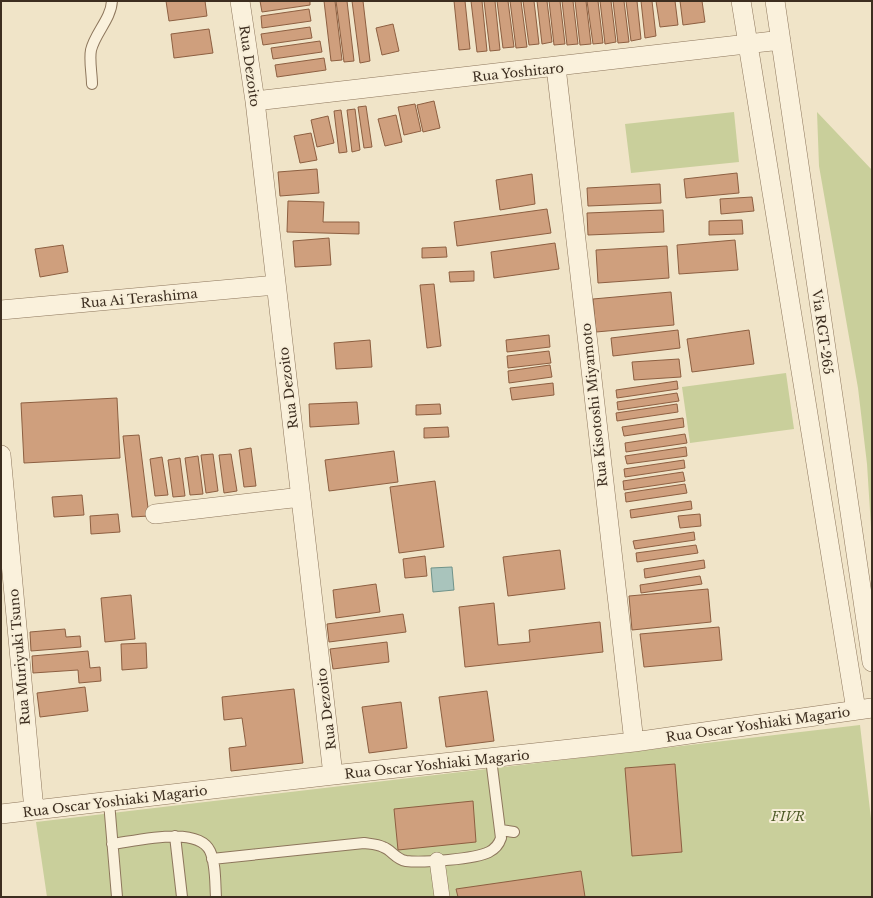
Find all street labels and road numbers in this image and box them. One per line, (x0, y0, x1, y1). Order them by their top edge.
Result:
street label: Rua Dezoito (235, 24, 264, 108)
street label: Rua Yoshitaro (471, 59, 565, 86)
street label: Rua Ai Terashima (80, 285, 199, 312)
street label: Via RGT-265 (808, 287, 837, 376)
street label: Rua Kisotoshi Miyamoto (577, 322, 612, 488)
street label: Rua Dezoito (275, 346, 302, 430)
street label: Rua Muriyuki Tsuno (5, 588, 34, 726)
street label: Rua Dezoito (313, 667, 340, 751)
street label: Rua Oscar Yoshiaki Magario (665, 703, 851, 746)
street label: Rua Oscar Yoshiaki Magario (344, 746, 530, 783)
street label: Rua Oscar Yoshiaki Magario (22, 782, 208, 821)

